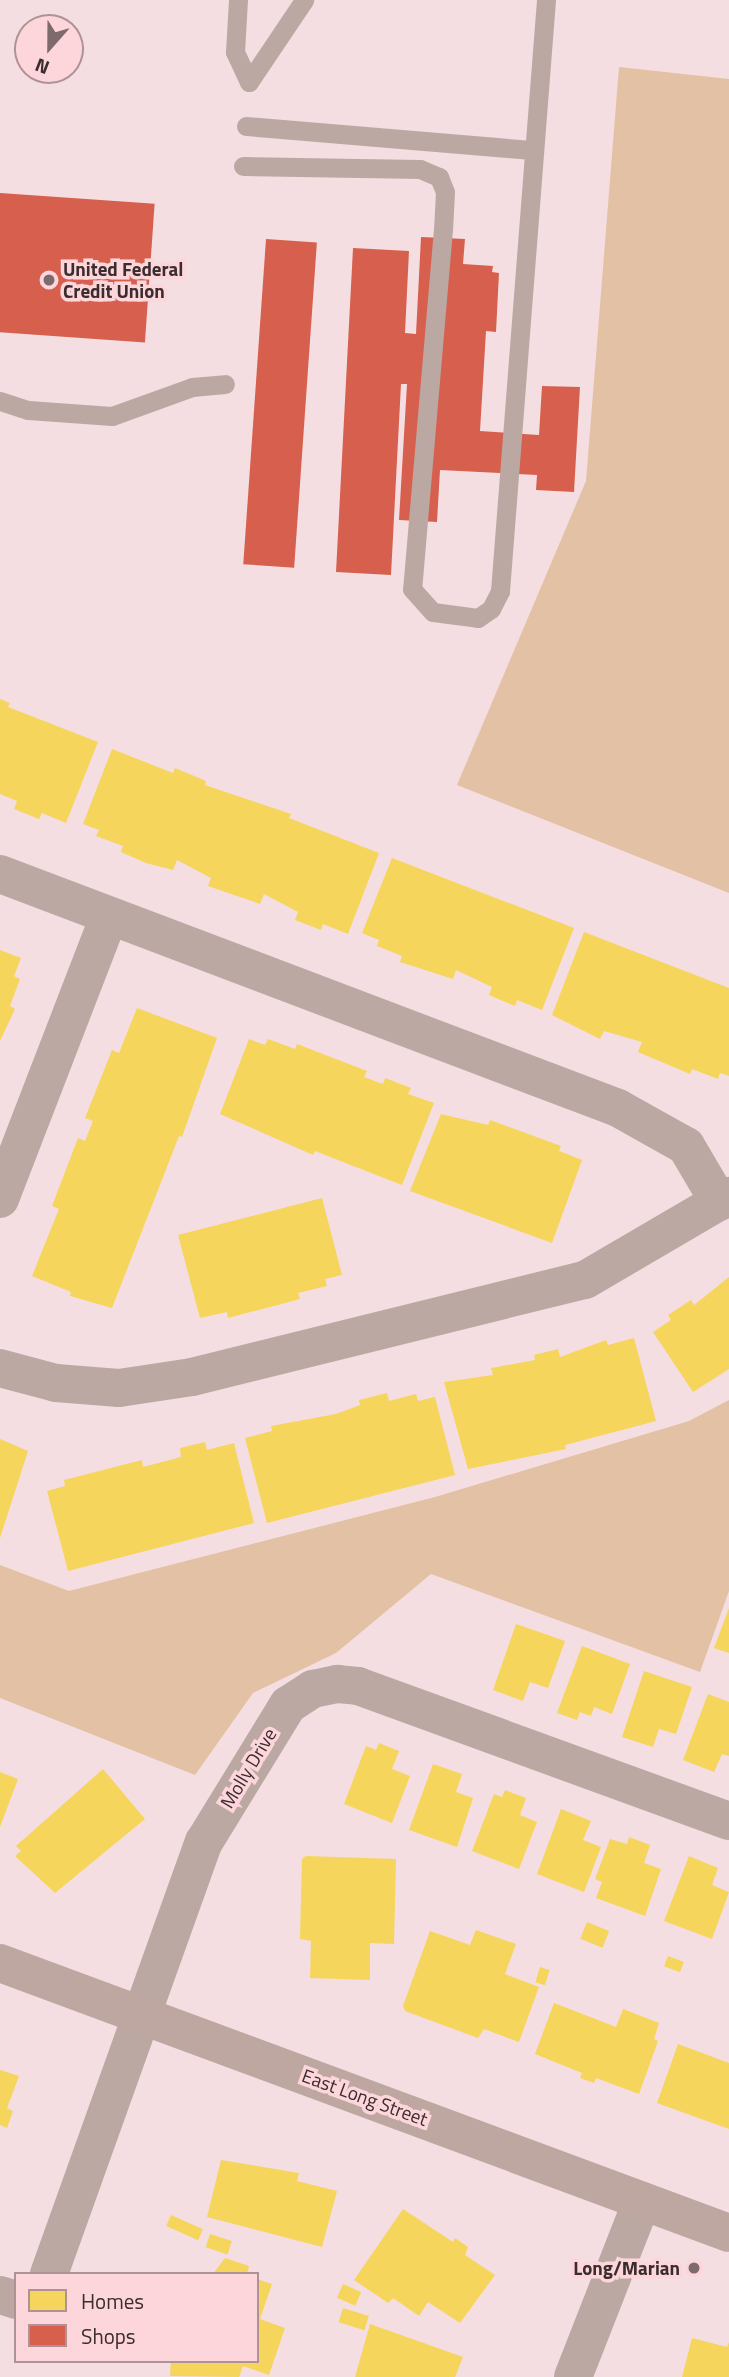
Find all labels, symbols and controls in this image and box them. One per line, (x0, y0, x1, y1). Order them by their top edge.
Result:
north arrow (14, 14, 84, 84)
text: N (31, 51, 53, 83)
place label: United Federal Credit Union (63, 258, 183, 302)
marker: United Federal Credit Union (41, 272, 57, 288)
street label: Molly Drive (215, 1724, 281, 1812)
street label: East Long Street (299, 2064, 431, 2130)
place label: Long/Marian (573, 2257, 680, 2279)
marker: Long/Marian (686, 2260, 702, 2276)
legend (14, 2272, 259, 2363)
text: Homes (81, 2285, 144, 2317)
text: Shops (81, 2320, 136, 2352)

